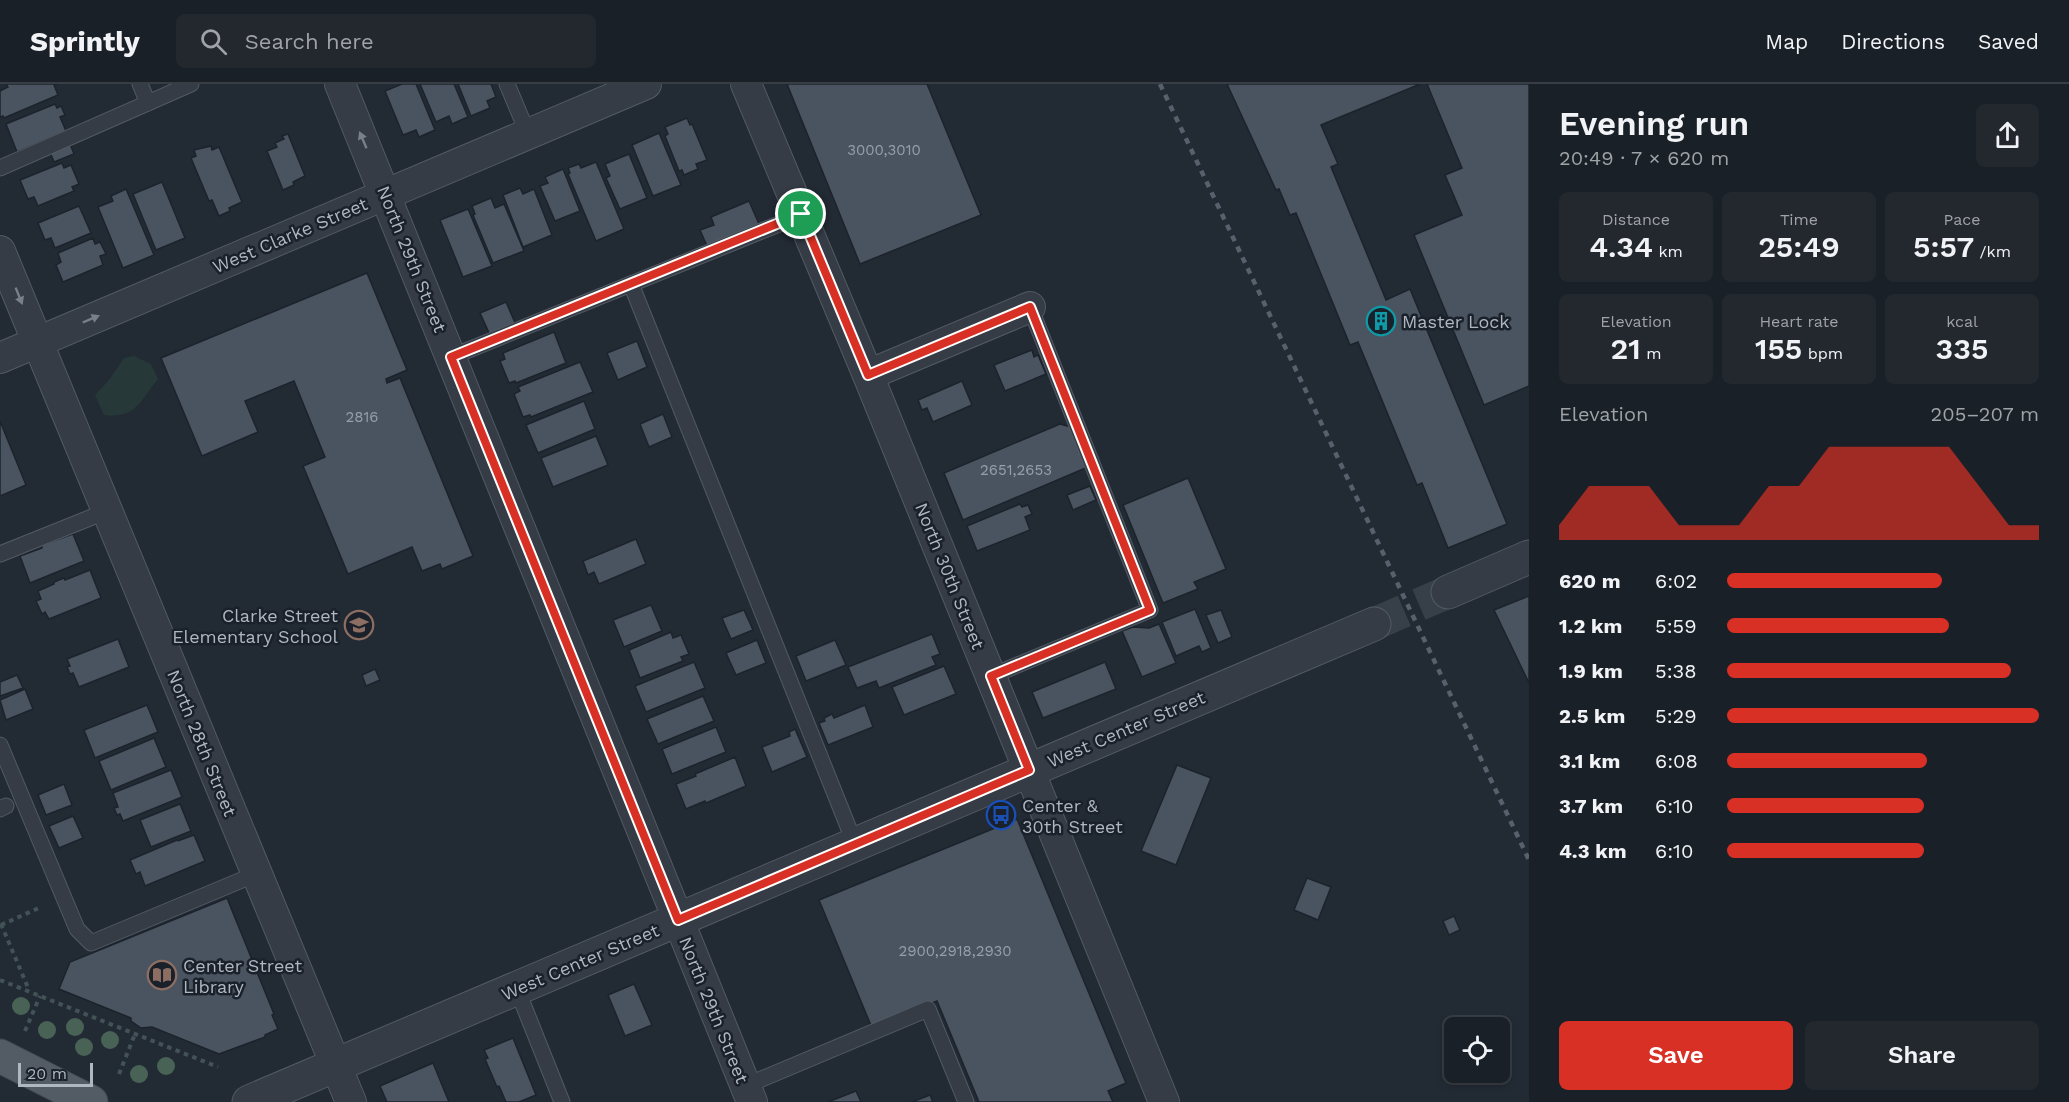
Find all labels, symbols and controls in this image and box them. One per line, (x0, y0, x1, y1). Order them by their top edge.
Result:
search box (176, 14, 596, 68)
text: Sprintly (30, 25, 140, 58)
icon: search (197, 25, 230, 58)
text: Search here (245, 29, 374, 54)
text: Map (1765, 29, 1808, 54)
text: Directions (1841, 29, 1945, 54)
text: Saved (1978, 29, 2039, 54)
text: Evening run (1559, 104, 1749, 143)
button: share (1976, 104, 2039, 167)
one-way arrow (358, 131, 367, 149)
house number: 3000,3010 (847, 141, 921, 159)
text: 20:49 · 7 × 620 m (1559, 146, 1729, 170)
street label: North 29th Street (373, 183, 451, 336)
pin (775, 188, 826, 239)
street label: West Clarke Street (209, 193, 371, 277)
icon: arrive (784, 197, 817, 230)
text: Distance (1602, 210, 1670, 229)
text: Time (1780, 210, 1818, 229)
text: Pace (1943, 210, 1981, 229)
text: 4.34 (1589, 229, 1653, 264)
text: 25:49 (1758, 229, 1840, 264)
text: 5:57 (1913, 229, 1974, 264)
text: km (1653, 242, 1683, 261)
text: /km (1974, 242, 2011, 261)
one-way arrow (14, 288, 24, 306)
building icon: Master Lock (1365, 305, 1397, 337)
place label: Master Lock (1402, 311, 1510, 332)
text: Elevation (1600, 312, 1672, 331)
text: Heart rate (1759, 312, 1839, 331)
text: kcal (1946, 312, 1978, 331)
one-way arrow (82, 314, 100, 323)
text: 21 (1611, 331, 1641, 366)
text: 155 (1755, 331, 1802, 366)
text: 335 (1936, 331, 1988, 366)
text: m (1641, 344, 1661, 363)
text: bpm (1802, 344, 1843, 363)
text: Elevation (1559, 402, 1648, 426)
text: 205–207 m (1931, 402, 2039, 426)
house number: 2816 (346, 408, 378, 426)
house number: 2651,2653 (980, 461, 1052, 479)
street label: North 30th Street (911, 500, 989, 653)
text: 620 m (1559, 569, 1621, 593)
text: 6:02 (1655, 569, 1697, 593)
place label: Clarke Street Elementary School (172, 605, 338, 647)
school or university icon: Clarke Street Elementary School (343, 609, 375, 641)
text: 1.2 km (1559, 614, 1622, 638)
text: 5:59 (1655, 614, 1697, 638)
text: 1.9 km (1559, 659, 1623, 683)
text: 5:38 (1655, 659, 1697, 683)
street label: North 28th Street (163, 667, 241, 820)
street label: West Center Street (1044, 686, 1208, 772)
text: 2.5 km (1559, 704, 1625, 728)
text: 5:29 (1655, 704, 1697, 728)
text: 3.1 km (1559, 749, 1620, 773)
text: 6:08 (1655, 749, 1698, 773)
text: 3.7 km (1559, 794, 1623, 818)
text: 6:10 (1655, 794, 1693, 818)
place label: Center & 30th Street (1022, 795, 1123, 837)
bus stop icon: Center & 30th Street (985, 799, 1017, 831)
text: 4.3 km (1559, 839, 1626, 863)
text: 6:10 (1655, 839, 1693, 863)
street label: West Center Street (498, 919, 662, 1005)
street label: North 29th Street (675, 934, 753, 1087)
house number: 2900,2918,2930 (898, 942, 1012, 960)
place label: Center Street Library (183, 955, 302, 997)
library icon: Center Street Library (146, 959, 178, 991)
map controls (1444, 1017, 1510, 1083)
button: locate (1444, 1017, 1510, 1083)
button: Save (1559, 1021, 1793, 1090)
button: Share (1805, 1021, 2039, 1090)
scale bar (18, 1060, 93, 1088)
text: 20 m (27, 1064, 67, 1083)

